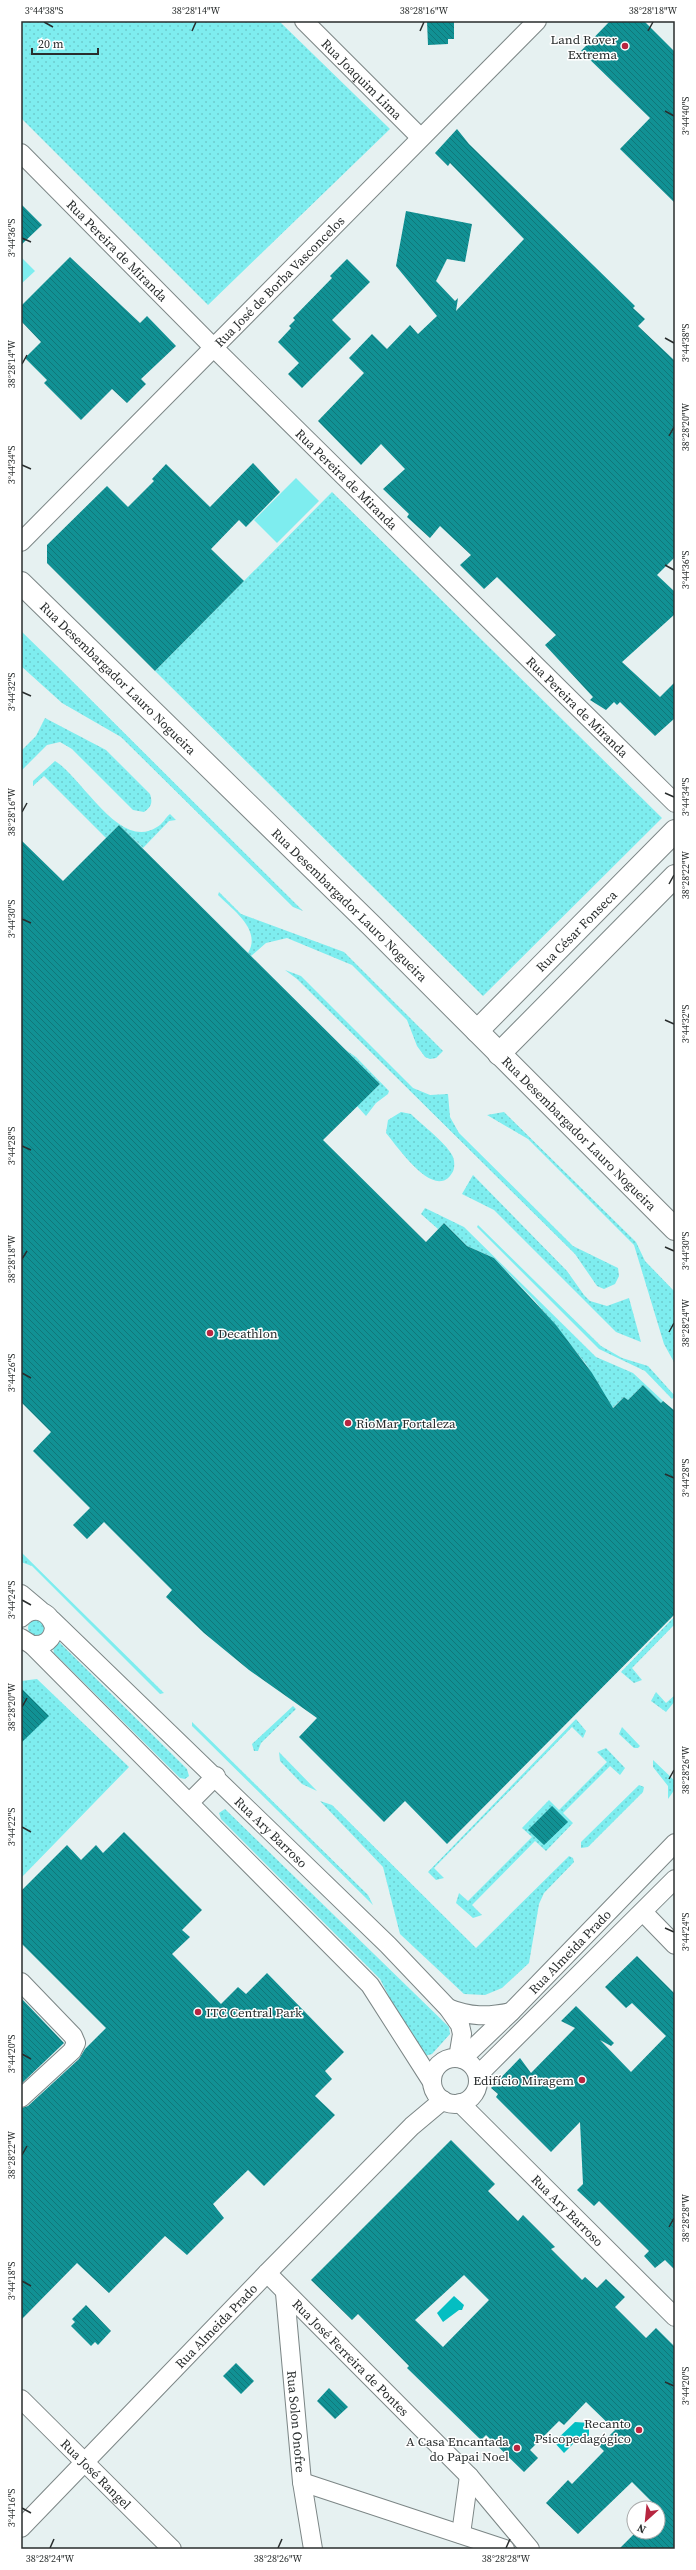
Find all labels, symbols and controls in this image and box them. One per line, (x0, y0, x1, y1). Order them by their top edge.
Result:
text: 3°44'38"S (25, 4, 63, 17)
text: 38°28'14"W (172, 4, 221, 17)
text: 38°28'16"W (400, 4, 449, 17)
text: 38°28'18"W (629, 4, 678, 17)
scale bar (32, 30, 98, 56)
place label: Land Rover Extrema (551, 31, 617, 63)
street label: Rua Joaquim Lima (318, 35, 406, 124)
text: 20 m (38, 36, 64, 52)
marker: Land Rover Extrema (620, 41, 630, 51)
text: 3°44'40"S (679, 97, 692, 135)
street label: Rua Pereira de Miranda (63, 196, 171, 306)
street label: Rua José de Borba Vasconcelos (211, 212, 349, 351)
text: 3°44'36"S (5, 219, 18, 257)
text: 3°44'38"S (679, 324, 692, 362)
text: 38°28'14"W (5, 339, 18, 388)
text: 38°28'20"W (679, 402, 692, 451)
street label: Rua Pereira de Miranda (292, 425, 401, 534)
text: 3°44'34"S (5, 446, 18, 484)
text: 3°44'36"S (679, 551, 692, 589)
street label: Rua Desembargador Lauro Nogueira (36, 598, 200, 759)
street label: Rua Pereira de Miranda (522, 653, 632, 761)
text: 3°44'32"S (5, 673, 18, 711)
text: 3°44'34"S (679, 778, 692, 816)
text: 38°28'16"W (5, 787, 18, 836)
street label: Rua Desembargador Lauro Nogueira (268, 825, 431, 986)
text: 38°28'22"W (679, 850, 692, 899)
street label: Rua César Fonseca (532, 886, 621, 976)
text: 3°44'30"S (5, 900, 18, 938)
text: 3°44'32"S (679, 1005, 692, 1043)
street label: Rua Desembargador Lauro Nogueira (498, 1053, 660, 1215)
text: 3°44'28"S (5, 1127, 18, 1165)
text: 3°44'30"S (679, 1232, 692, 1270)
text: 38°28'18"W (5, 1234, 18, 1283)
text: 38°28'24"W (679, 1298, 692, 1347)
place label: Decathlon (218, 1325, 278, 1342)
marker: Decathlon (205, 1328, 215, 1338)
text: 3°44'26"S (5, 1354, 18, 1392)
place label: RioMar Fortaleza (356, 1415, 456, 1432)
marker: RioMar Fortaleza (343, 1418, 353, 1428)
text: 3°44'28"S (679, 1459, 692, 1497)
text: 3°44'24"S (5, 1581, 18, 1619)
text: 38°28'20"W (5, 1682, 18, 1731)
text: 38°28'26"W (679, 1745, 692, 1794)
street label: Rua Ary Barroso (231, 1793, 311, 1872)
text: 3°44'22"S (5, 1808, 18, 1846)
street label: Rua Almeida Prado (525, 1906, 615, 1998)
text: 3°44'24"S (679, 1913, 692, 1951)
place label: ITC Central Park (206, 2004, 303, 2021)
marker: ITC Central Park (193, 2007, 203, 2017)
text: 3°44'20"S (5, 2035, 18, 2073)
place label: Edifício Miragem (473, 2072, 574, 2089)
marker: Edifício Miragem (577, 2075, 587, 2085)
text: 38°28'22"W (5, 2130, 18, 2179)
street label: Rua Ary Barroso (528, 2171, 607, 2250)
text: 38°28'28"W (679, 2193, 692, 2242)
text: 3°44'18"S (5, 2262, 18, 2300)
street label: Rua Almeida Prado (172, 2280, 261, 2372)
street label: Rua José Ferreira de Pontes (289, 2295, 413, 2420)
text: 3°44'20"S (679, 2367, 692, 2405)
street label: Rua Solon Onofre (283, 2370, 309, 2473)
place label: Recanto Psicopedagógico (535, 2415, 631, 2447)
marker: Recanto Psicopedagógico (634, 2425, 644, 2435)
place label: A Casa Encantada do Papai Noel (406, 2433, 509, 2465)
street label: Rua José Rangel (57, 2435, 135, 2513)
marker: A Casa Encantada do Papai Noel (512, 2443, 522, 2453)
text: 3°44'16"S (5, 2489, 18, 2527)
north arrow (626, 2500, 666, 2540)
text: N (635, 2520, 649, 2537)
text: 38°28'24"W (26, 2552, 75, 2565)
text: 38°28'26"W (254, 2552, 303, 2565)
text: 38°28'28"W (482, 2552, 531, 2565)

